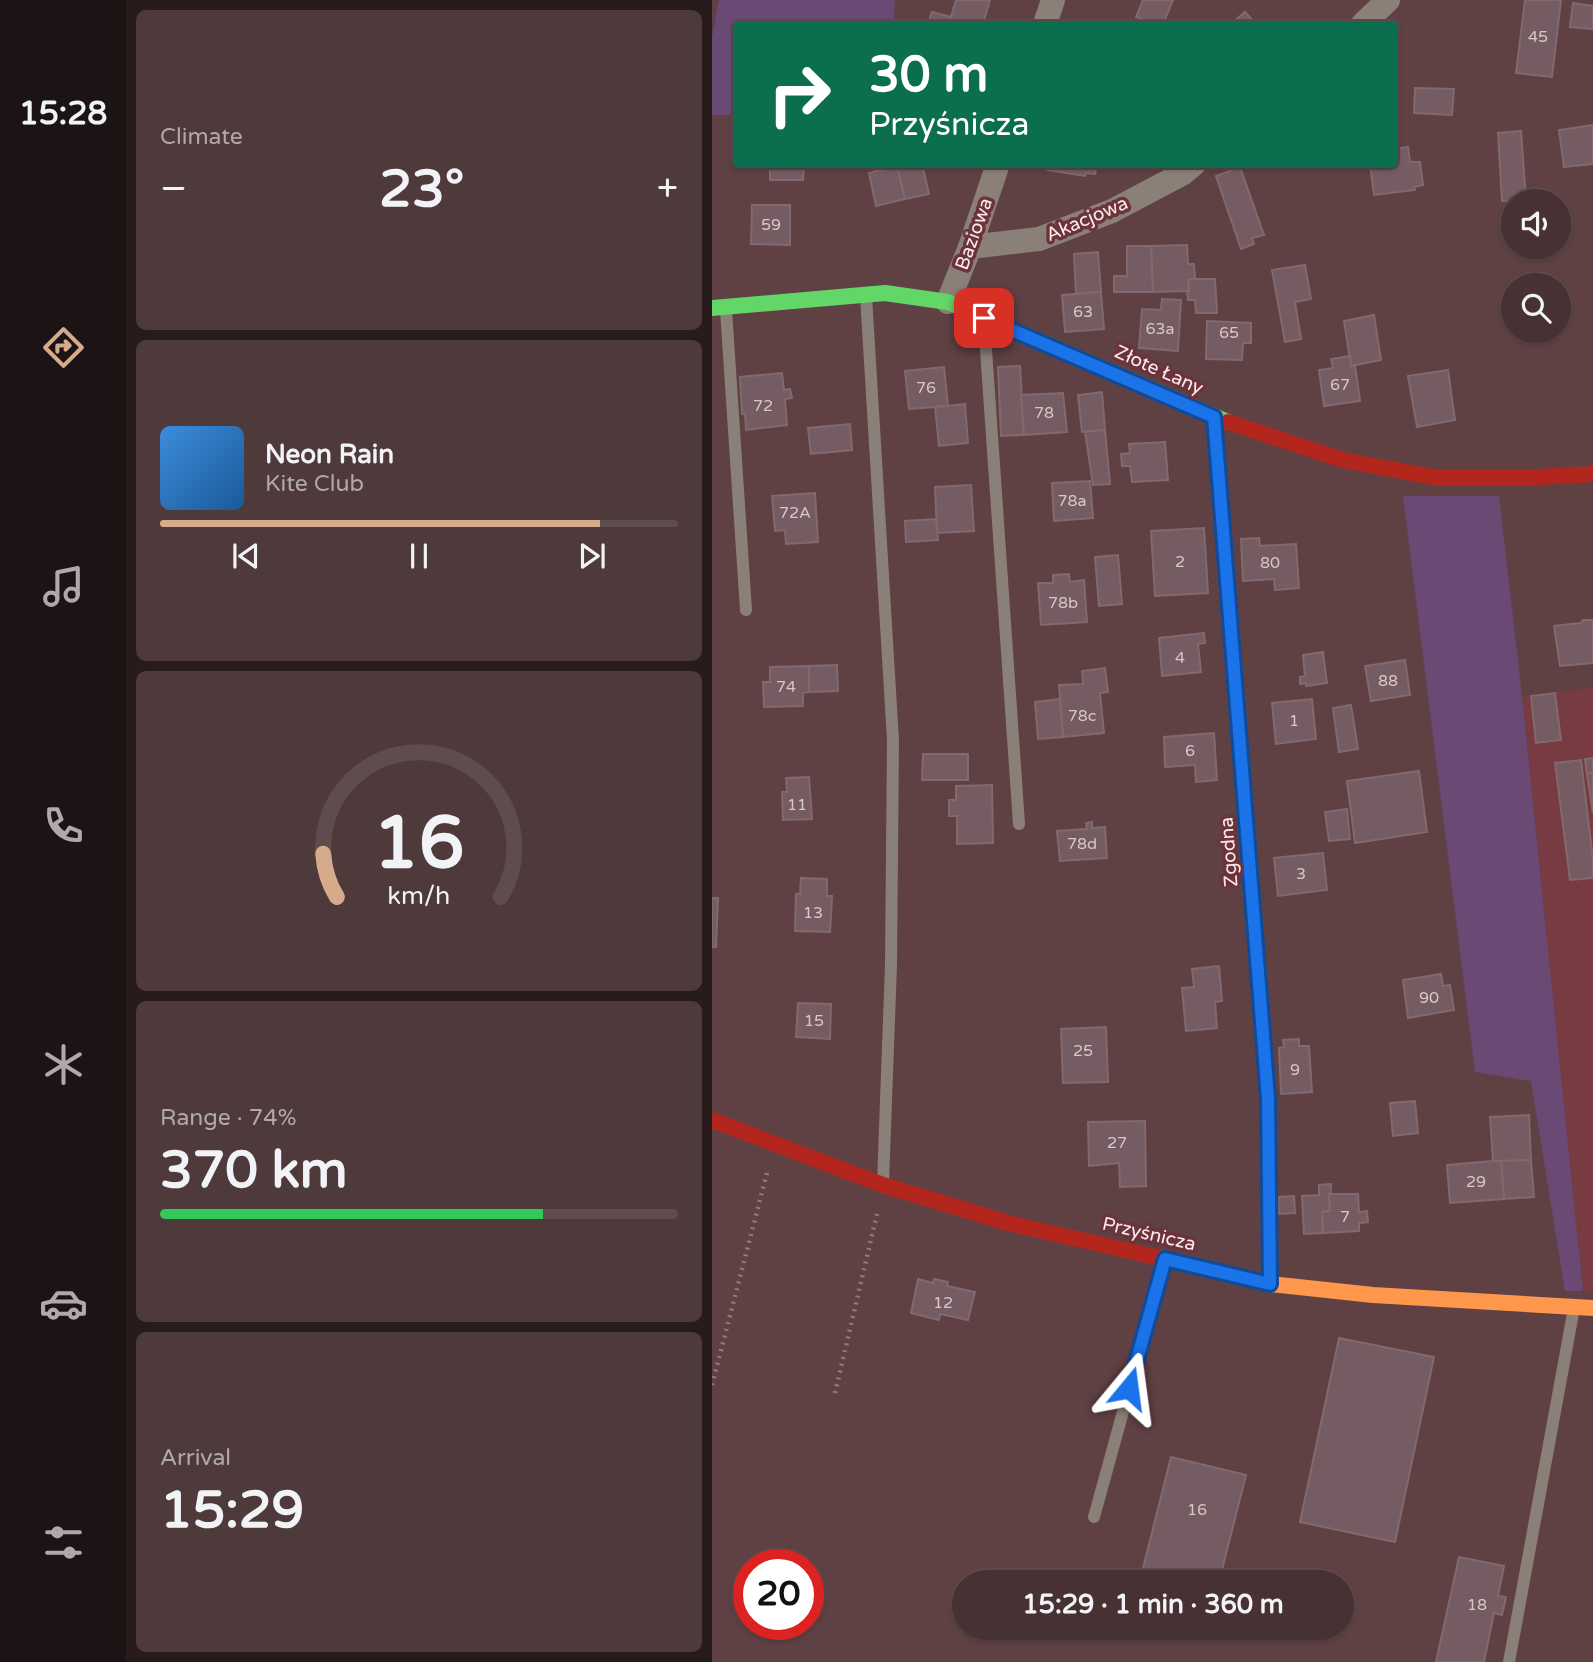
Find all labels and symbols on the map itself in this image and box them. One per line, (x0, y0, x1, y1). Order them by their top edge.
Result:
house number: 45 (1528, 27, 1548, 47)
street label: Akacjowa (1043, 192, 1131, 246)
street label: Baziowa (951, 195, 997, 273)
house number: 59 (761, 215, 781, 235)
pin (954, 288, 1014, 348)
house number: 63 (1073, 302, 1093, 322)
house number: 63a (1145, 319, 1175, 339)
house number: 65 (1219, 323, 1239, 343)
street label: Złote Łany (1111, 341, 1207, 399)
house number: 67 (1330, 375, 1350, 395)
house number: 76 (916, 378, 936, 398)
house number: 72 (753, 396, 773, 416)
house number: 78 (1034, 403, 1054, 423)
house number: 78a (1057, 491, 1087, 511)
house number: 72A (779, 503, 811, 523)
house number: 2 (1175, 552, 1185, 572)
house number: 80 (1260, 553, 1280, 573)
house number: 78b (1048, 593, 1078, 613)
house number: 4 (1175, 648, 1185, 668)
house number: 88 (1378, 671, 1398, 691)
house number: 74 (776, 677, 796, 697)
house number: 78c (1068, 706, 1096, 726)
house number: 1 (1289, 711, 1299, 731)
house number: 6 (1185, 741, 1195, 761)
house number: 11 (787, 795, 807, 815)
street label: Zgodna (1216, 816, 1242, 888)
house number: 78d (1067, 834, 1097, 854)
house number: 3 (1296, 864, 1306, 884)
house number: 13 (803, 903, 823, 923)
house number: 90 (1419, 988, 1439, 1008)
house number: 15 (804, 1011, 824, 1031)
house number: 25 (1073, 1041, 1093, 1061)
house number: 9 (1290, 1060, 1300, 1080)
house number: 27 (1107, 1133, 1127, 1153)
house number: 29 (1466, 1172, 1486, 1192)
house number: 7 (1340, 1207, 1350, 1227)
street label: Przyśnicza (1100, 1213, 1198, 1255)
house number: 12 (933, 1293, 953, 1313)
position arrow (1092, 1351, 1166, 1425)
house number: 16 (1187, 1500, 1207, 1520)
speed limit sign: 20 (733, 1549, 824, 1640)
house number: 18 (1467, 1595, 1487, 1615)

